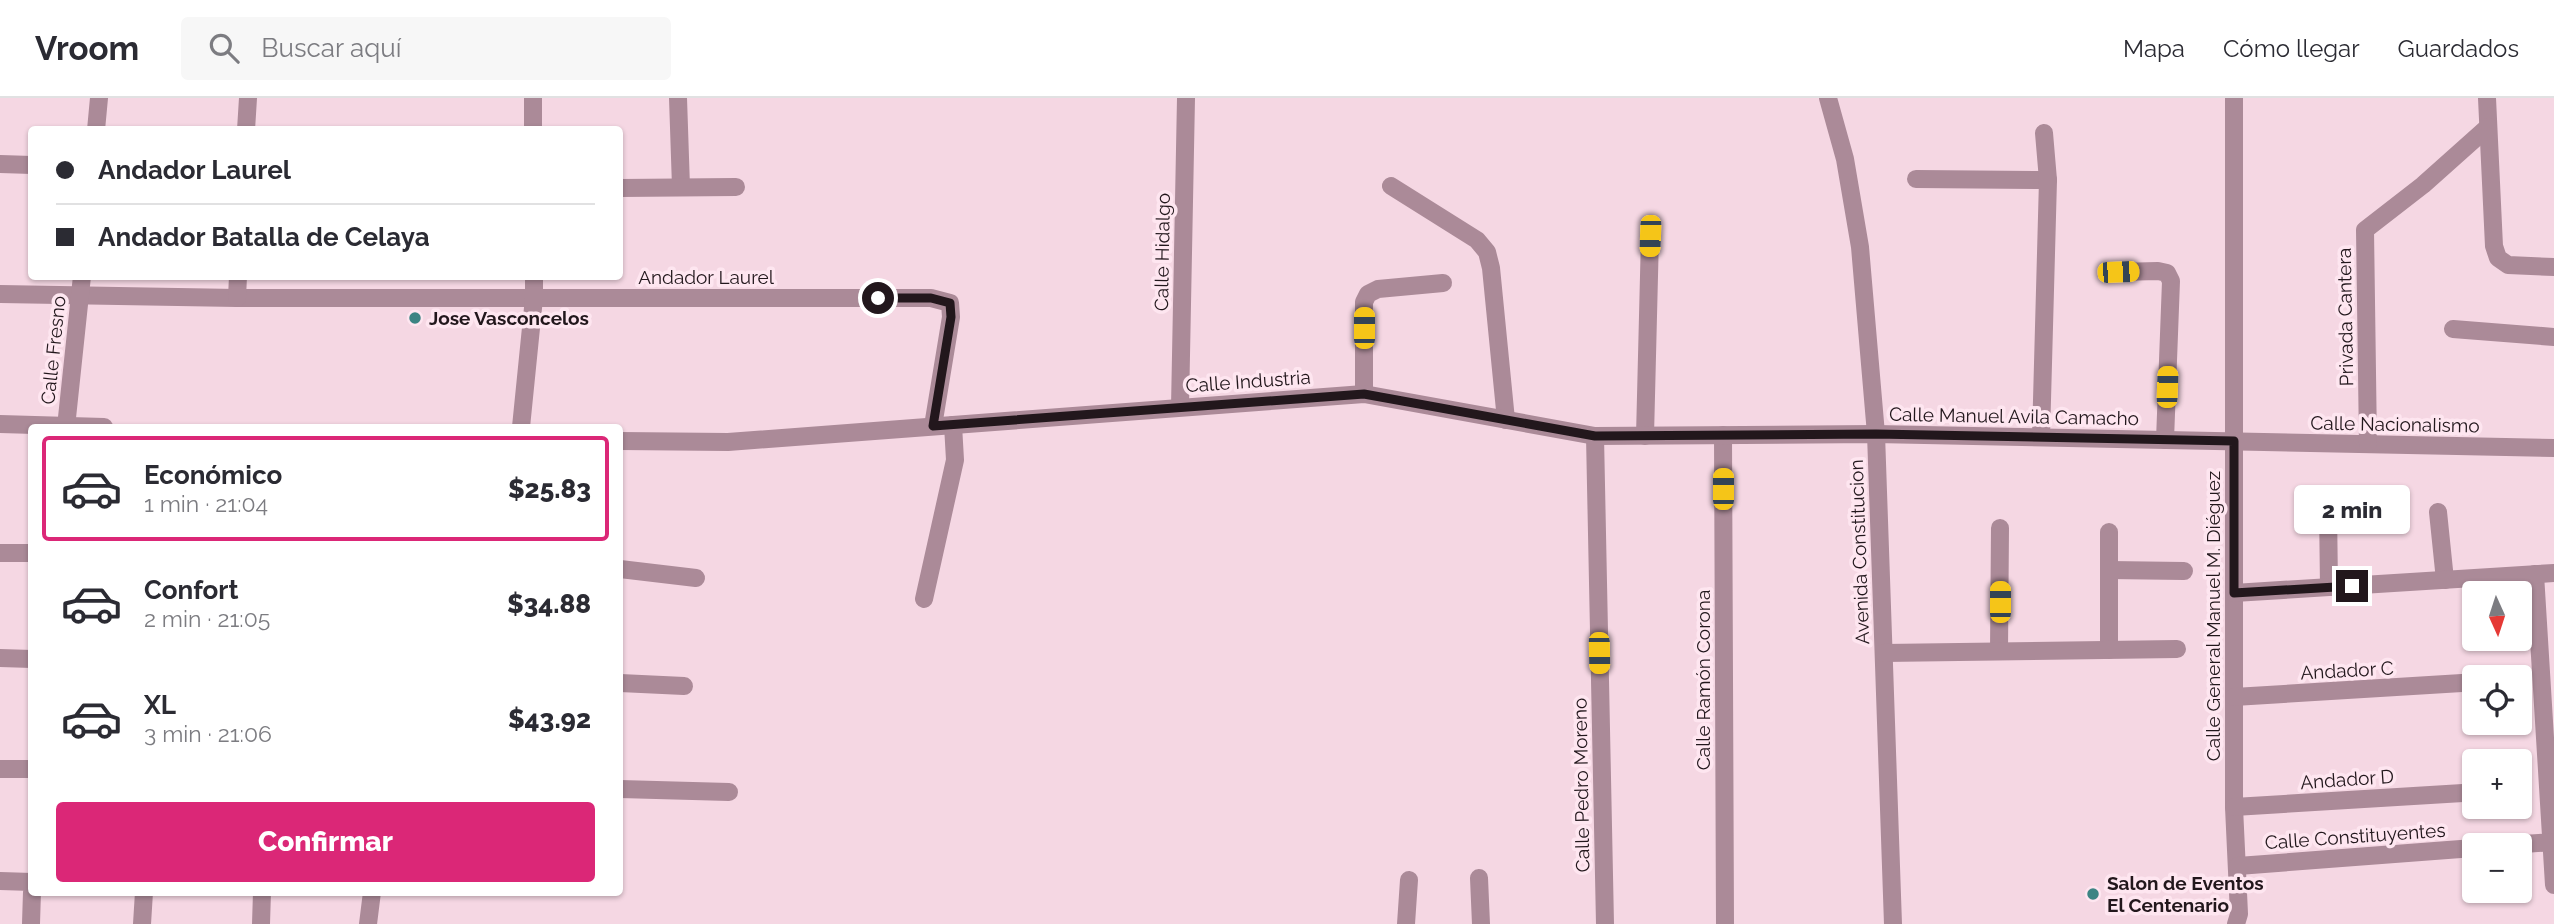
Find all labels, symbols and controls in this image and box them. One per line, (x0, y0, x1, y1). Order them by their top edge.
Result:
search box (181, 17, 671, 80)
text: Vroom (35, 29, 139, 68)
icon: search (205, 29, 243, 67)
text: Buscar aquí (261, 33, 401, 63)
text: Mapa (2123, 34, 2185, 63)
text: Cómo llegar (2223, 34, 2360, 63)
text: Guardados (2398, 34, 2519, 63)
text: Andador Laurel (98, 155, 291, 185)
street label: Calle Hidalgo (1150, 193, 1174, 311)
car (1639, 215, 1662, 257)
text: Andador Batalla de Celaya (98, 222, 430, 252)
street label: Privada Cantera (2333, 248, 2357, 386)
car (2097, 261, 2140, 283)
street label: Andador Laurel (638, 266, 775, 288)
route start (862, 282, 894, 314)
street label: Calle Fresno (36, 295, 70, 405)
place label: Jose Vasconcelos (429, 307, 589, 329)
car (1354, 307, 1375, 349)
marker: Jose Vasconcelos (407, 310, 423, 326)
street label: Calle Industria (1185, 366, 1311, 396)
car (2156, 366, 2179, 408)
street label: Calle Manuel Avila Camacho (1889, 403, 2139, 429)
street label: Calle Nacionalismo (2310, 412, 2480, 436)
icon: car (60, 457, 123, 520)
street label: Avenida Constitucion (1845, 459, 1873, 645)
text: Económico (144, 460, 282, 490)
car (1713, 468, 1734, 510)
street label: Calle General Manuel M. Diéguez (2202, 471, 2224, 761)
text: $25.83 (508, 474, 591, 504)
callout: 2 min (2294, 484, 2410, 533)
text: 1 min · 21:04 (144, 490, 268, 517)
text: 2 min (2322, 496, 2382, 523)
route end (2336, 570, 2368, 602)
icon: car (60, 572, 123, 635)
text: Confort (144, 575, 238, 605)
car (1990, 581, 2011, 623)
north arrow (2462, 581, 2532, 651)
map controls (2462, 581, 2532, 903)
text: $34.88 (507, 589, 591, 619)
street label: Calle Ramón Corona (1692, 590, 1714, 770)
text: 2 min · 21:05 (144, 605, 270, 632)
car (1589, 632, 1610, 674)
street label: Andador C (2300, 657, 2394, 683)
button: locate (2462, 665, 2532, 735)
icon: car (60, 687, 123, 750)
text: XL (144, 690, 176, 720)
street label: Calle Pedro Moreno (1568, 698, 1594, 872)
text: $43.92 (508, 704, 591, 734)
text: 3 min · 21:06 (144, 720, 272, 747)
button: + (2462, 749, 2532, 819)
street label: Andador D (2299, 765, 2395, 793)
button: Confirmar (56, 802, 595, 882)
street label: Calle Constituyentes (2264, 819, 2446, 853)
button: − (2462, 833, 2532, 903)
place label: Salon de Eventos El Centenario (2107, 872, 2264, 916)
marker: Salon de Eventos El Centenario (2085, 886, 2101, 902)

